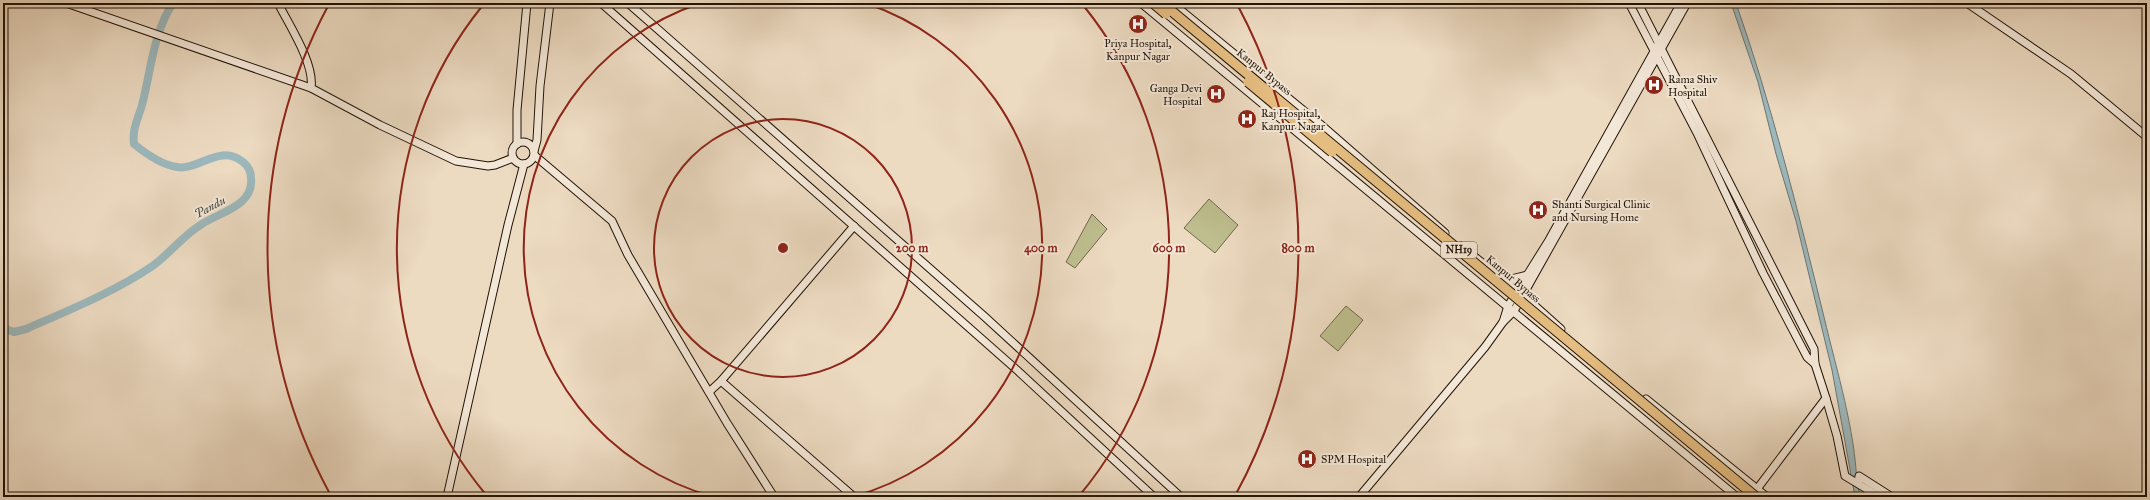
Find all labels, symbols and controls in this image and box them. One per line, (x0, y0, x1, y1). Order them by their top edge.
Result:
hospital icon: Priya Hospital, Kanpur Nagar (1127, 13, 1149, 35)
place label: Priya Hospital, Kanpur Nagar (1104, 37, 1172, 63)
street label: Kanpur Bypass (1234, 46, 1294, 98)
place label: Rama Shiv Hospital (1668, 73, 1718, 99)
hospital icon: Rama Shiv Hospital (1643, 74, 1665, 96)
place label: Ganga Devi Hospital (1150, 82, 1202, 108)
hospital icon: Ganga Devi Hospital (1205, 83, 1227, 105)
place label: Raj Hospital, Kanpur Nagar (1261, 107, 1326, 133)
hospital icon: Raj Hospital, Kanpur Nagar (1236, 108, 1258, 130)
water label: Pandu (192, 193, 228, 221)
place label: Shanti Surgical Clinic and Nursing Home (1552, 198, 1651, 224)
hospital icon: Shanti Surgical Clinic and Nursing Home (1527, 199, 1549, 221)
centre of rings (776, 241, 790, 255)
text: 200 m (896, 241, 929, 255)
text: 400 m (1024, 241, 1059, 256)
text: 600 m (1153, 241, 1186, 255)
text: 800 m (1281, 241, 1315, 255)
road number: NH19 (1441, 242, 1477, 258)
street label: Kanpur Bypass (1483, 253, 1543, 305)
hospital icon: SPM Hospital (1296, 448, 1318, 470)
place label: SPM Hospital (1321, 453, 1386, 466)

